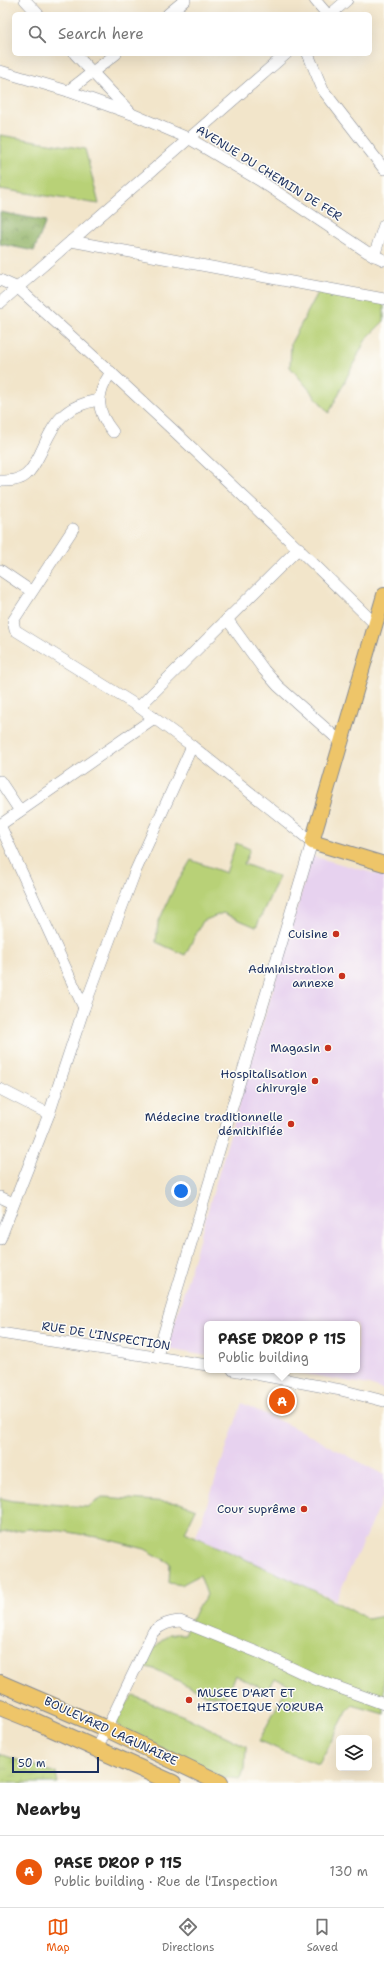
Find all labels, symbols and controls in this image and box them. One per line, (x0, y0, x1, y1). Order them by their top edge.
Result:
search box (12, 12, 372, 56)
icon: search (26, 23, 48, 45)
text: Search here (58, 24, 144, 44)
street label: AVENUE DU CHEMIN DE FER (193, 121, 345, 225)
place label: Cuisine (288, 926, 328, 942)
marker: Cuisine (331, 929, 341, 939)
place label: Administration annexe (248, 961, 334, 991)
marker: Administration annexe (337, 971, 347, 981)
place label: Magasin (270, 1040, 320, 1056)
marker: Magasin (323, 1043, 333, 1053)
place label: Hospitalisation chirurgie (221, 1066, 307, 1096)
marker: Hospitalisation chirurgie (310, 1076, 320, 1086)
place label: Médecine traditionnelle démithifiée (145, 1109, 283, 1139)
marker: Médecine traditionnelle démithifiée (286, 1119, 296, 1129)
your location (171, 1181, 191, 1201)
street label: RUE DE L'INSPECTION (41, 1318, 171, 1354)
popup (204, 1321, 360, 1373)
text: PASE DROP P 115 (218, 1329, 346, 1349)
text: Public building (218, 1349, 309, 1366)
pin: A (269, 1386, 295, 1416)
place label: Cour suprême (217, 1501, 296, 1517)
marker: Cour suprême (299, 1504, 309, 1514)
place label: MUSEE D'ART ET HISTOEIQUE YORUBA (197, 1685, 324, 1715)
street label: BOULEVARD LAGUNAIRE (42, 1693, 180, 1769)
marker: MUSEE D'ART ET HISTOEIQUE YORUBA (184, 1695, 194, 1705)
map controls (336, 1735, 372, 1771)
button: layers (336, 1735, 372, 1771)
scale bar (12, 1755, 99, 1774)
text: 50 m (18, 1756, 46, 1771)
text: Nearby (16, 1798, 81, 1820)
text: PASE DROP P 115 (54, 1853, 182, 1873)
text: A (24, 1863, 34, 1880)
text: 130 m (330, 1863, 368, 1880)
text: Public building · Rue de l'Inspection (54, 1873, 278, 1890)
tab: Map (46, 1916, 70, 1955)
tab: Directions (162, 1916, 214, 1955)
tab: Saved (307, 1916, 338, 1955)

